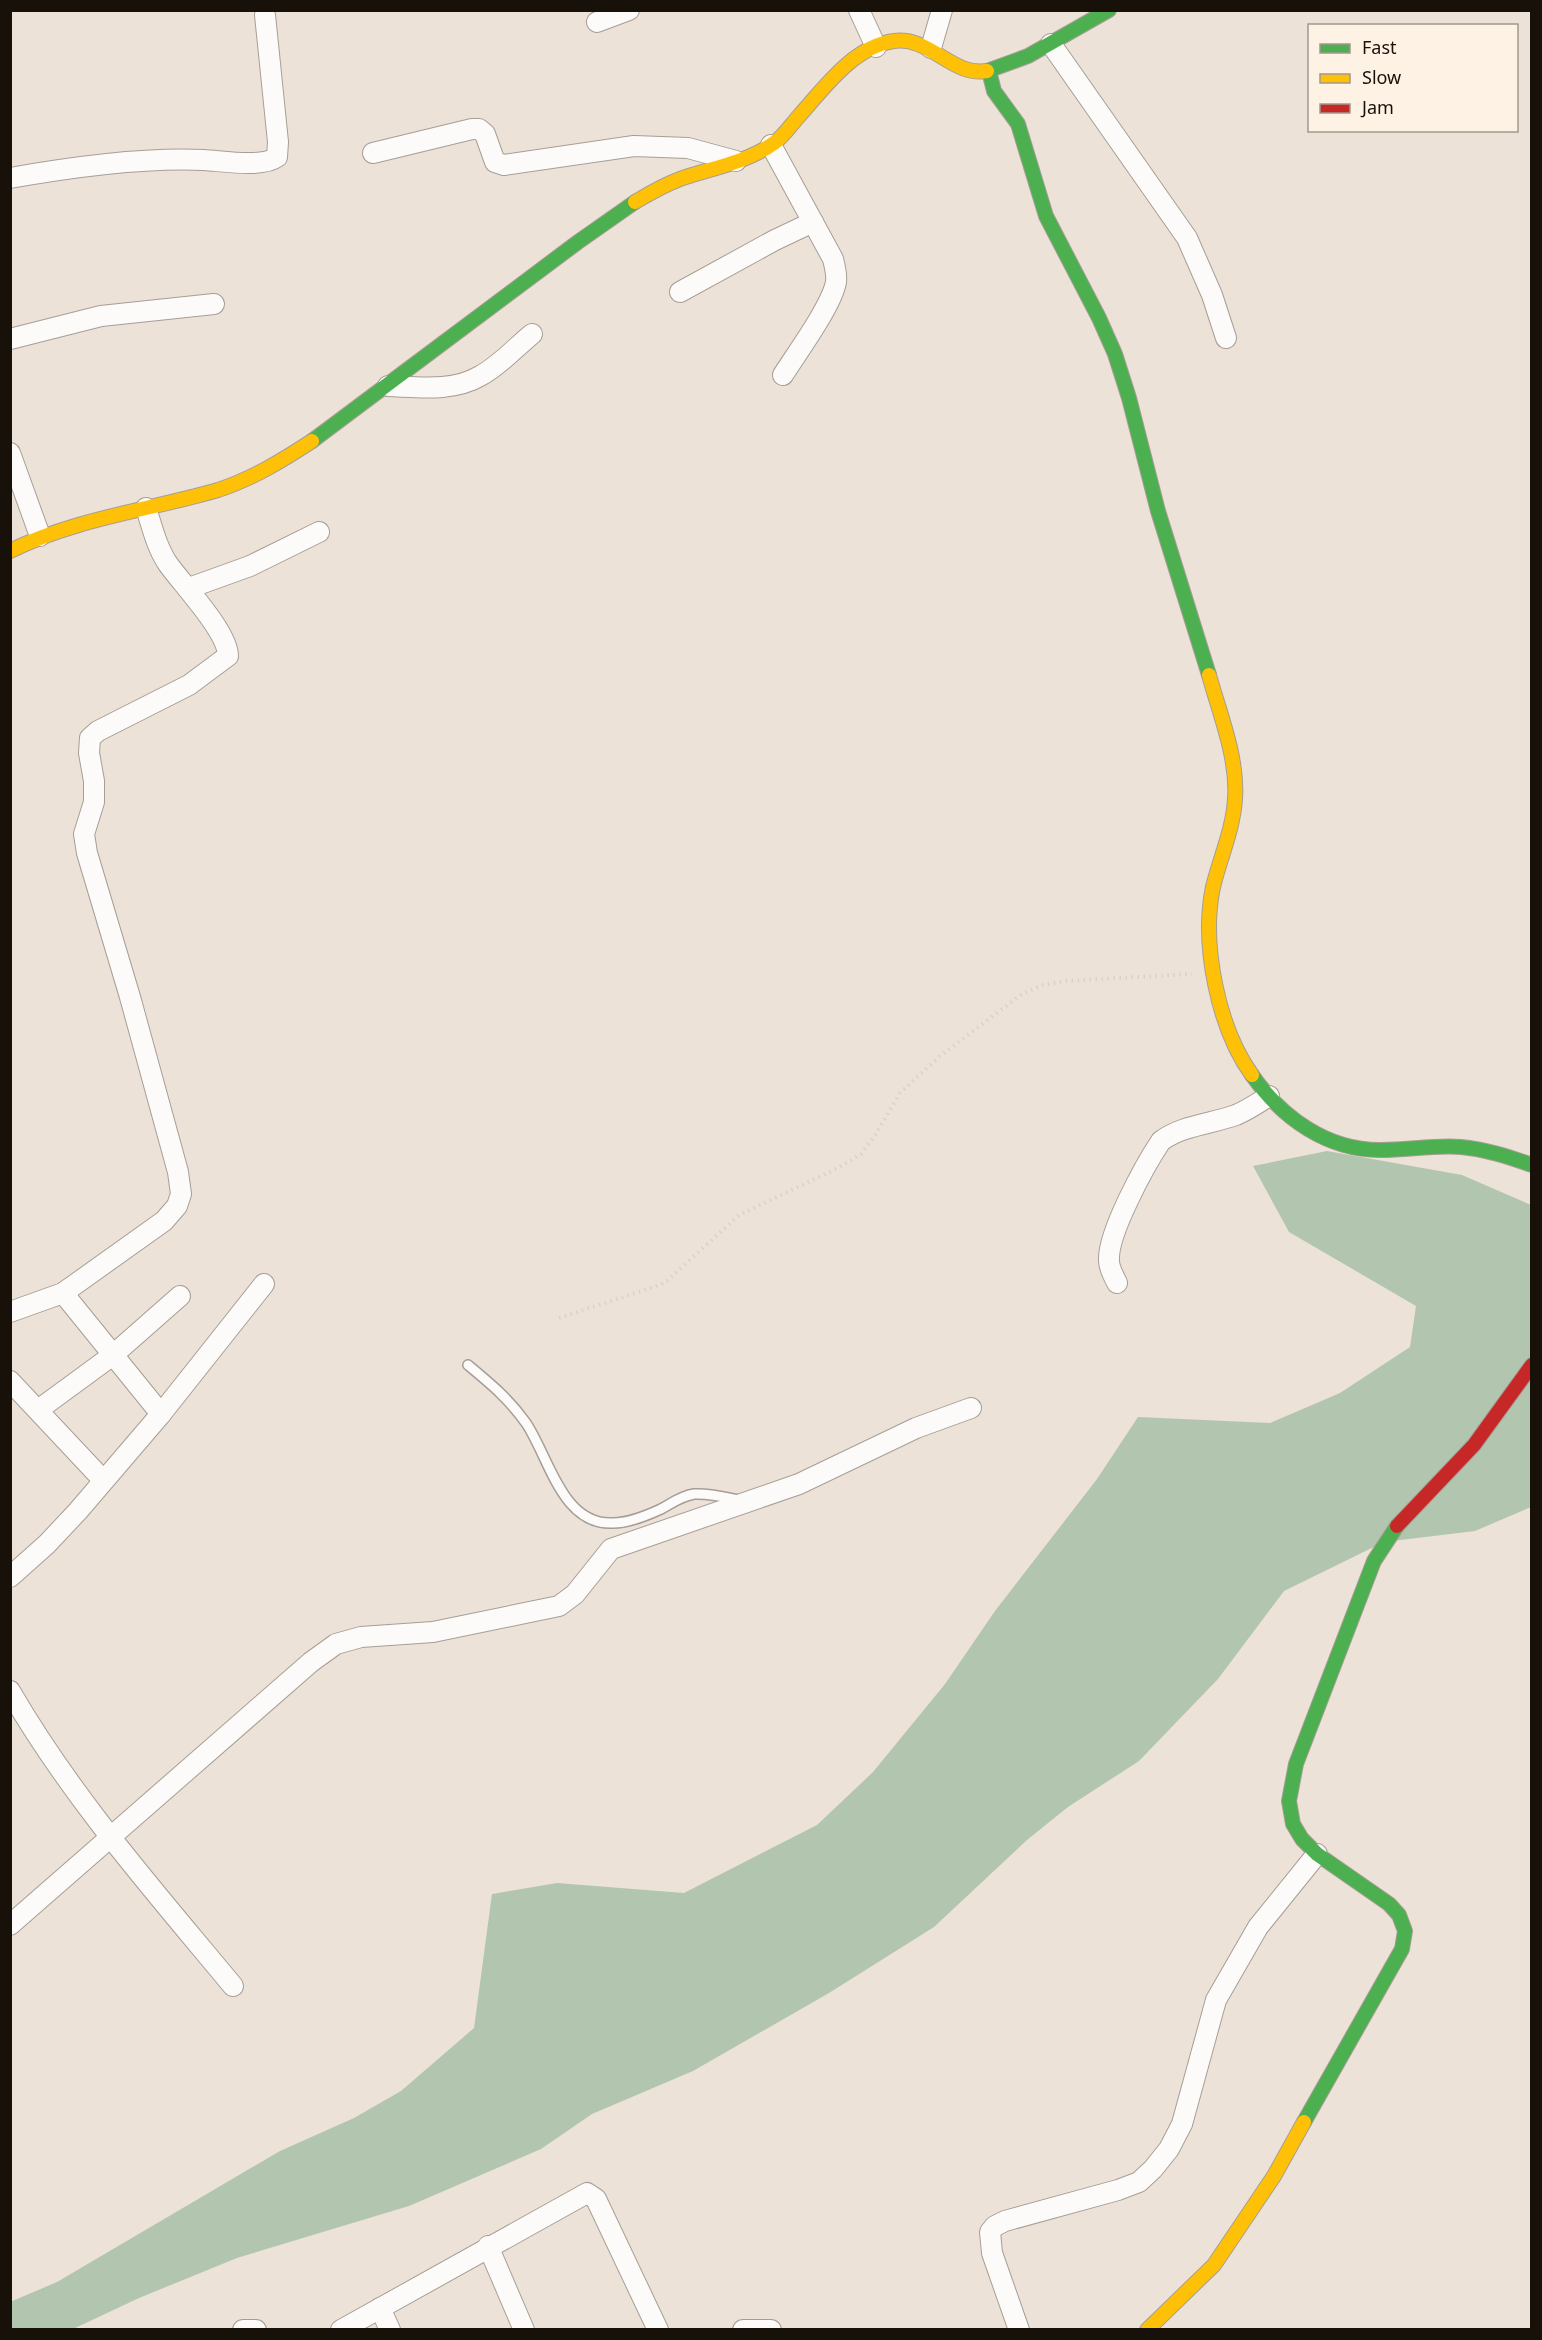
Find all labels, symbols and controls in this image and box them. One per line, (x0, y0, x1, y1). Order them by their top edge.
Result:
legend (1308, 24, 1518, 132)
text: Fast (1362, 35, 1397, 59)
text: Slow (1362, 65, 1401, 89)
text: Jam (1360, 95, 1394, 119)

